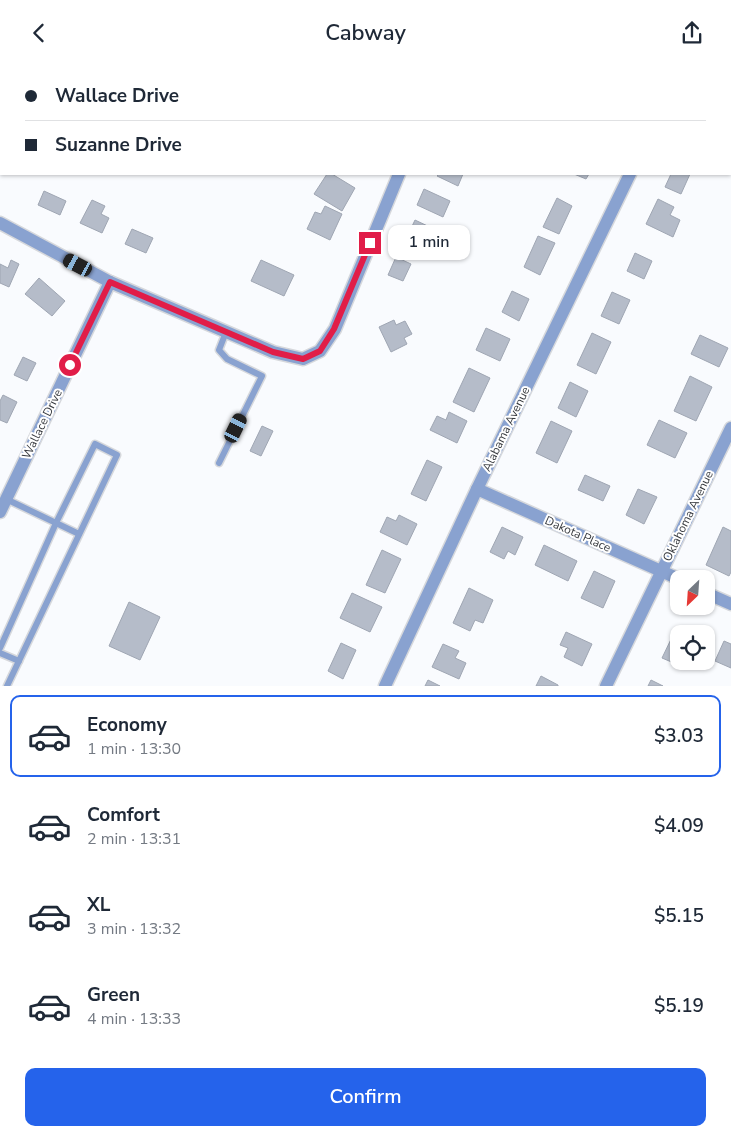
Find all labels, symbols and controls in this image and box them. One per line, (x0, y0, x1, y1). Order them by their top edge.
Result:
text: Cabway (325, 18, 406, 48)
icon: back (25, 19, 53, 47)
icon: share (678, 19, 706, 47)
text: Wallace Drive (55, 83, 179, 109)
text: Suzanne Drive (55, 132, 182, 158)
callout: 1 min (388, 225, 470, 261)
text: 1 min (409, 231, 449, 253)
route end (359, 232, 381, 254)
car (61, 251, 94, 279)
route start (59, 354, 81, 376)
street label: Alabama Avenue (479, 384, 533, 474)
street label: Wallace Drive (18, 386, 66, 462)
car (222, 411, 249, 445)
street label: Oklahoma Avenue (659, 468, 717, 564)
street label: Dakota Place (542, 512, 614, 556)
north arrow (670, 570, 715, 615)
map controls (670, 570, 715, 670)
button: locate (670, 625, 715, 670)
text: Economy (87, 712, 167, 738)
icon: car (27, 714, 72, 759)
text: $3.03 (654, 723, 704, 749)
text: 1 min · 13:30 (87, 738, 181, 760)
text: Comfort (87, 802, 160, 828)
icon: car (27, 804, 72, 849)
text: $4.09 (654, 813, 704, 839)
text: 2 min · 13:31 (87, 828, 181, 850)
text: XL (87, 892, 110, 918)
icon: car (27, 894, 72, 939)
text: $5.15 (654, 903, 704, 929)
text: 3 min · 13:32 (87, 918, 181, 940)
text: Green (87, 982, 140, 1008)
icon: car (27, 984, 72, 1029)
text: $5.19 (654, 993, 704, 1019)
text: 4 min · 13:33 (87, 1008, 181, 1030)
button: Confirm (25, 1068, 706, 1126)

